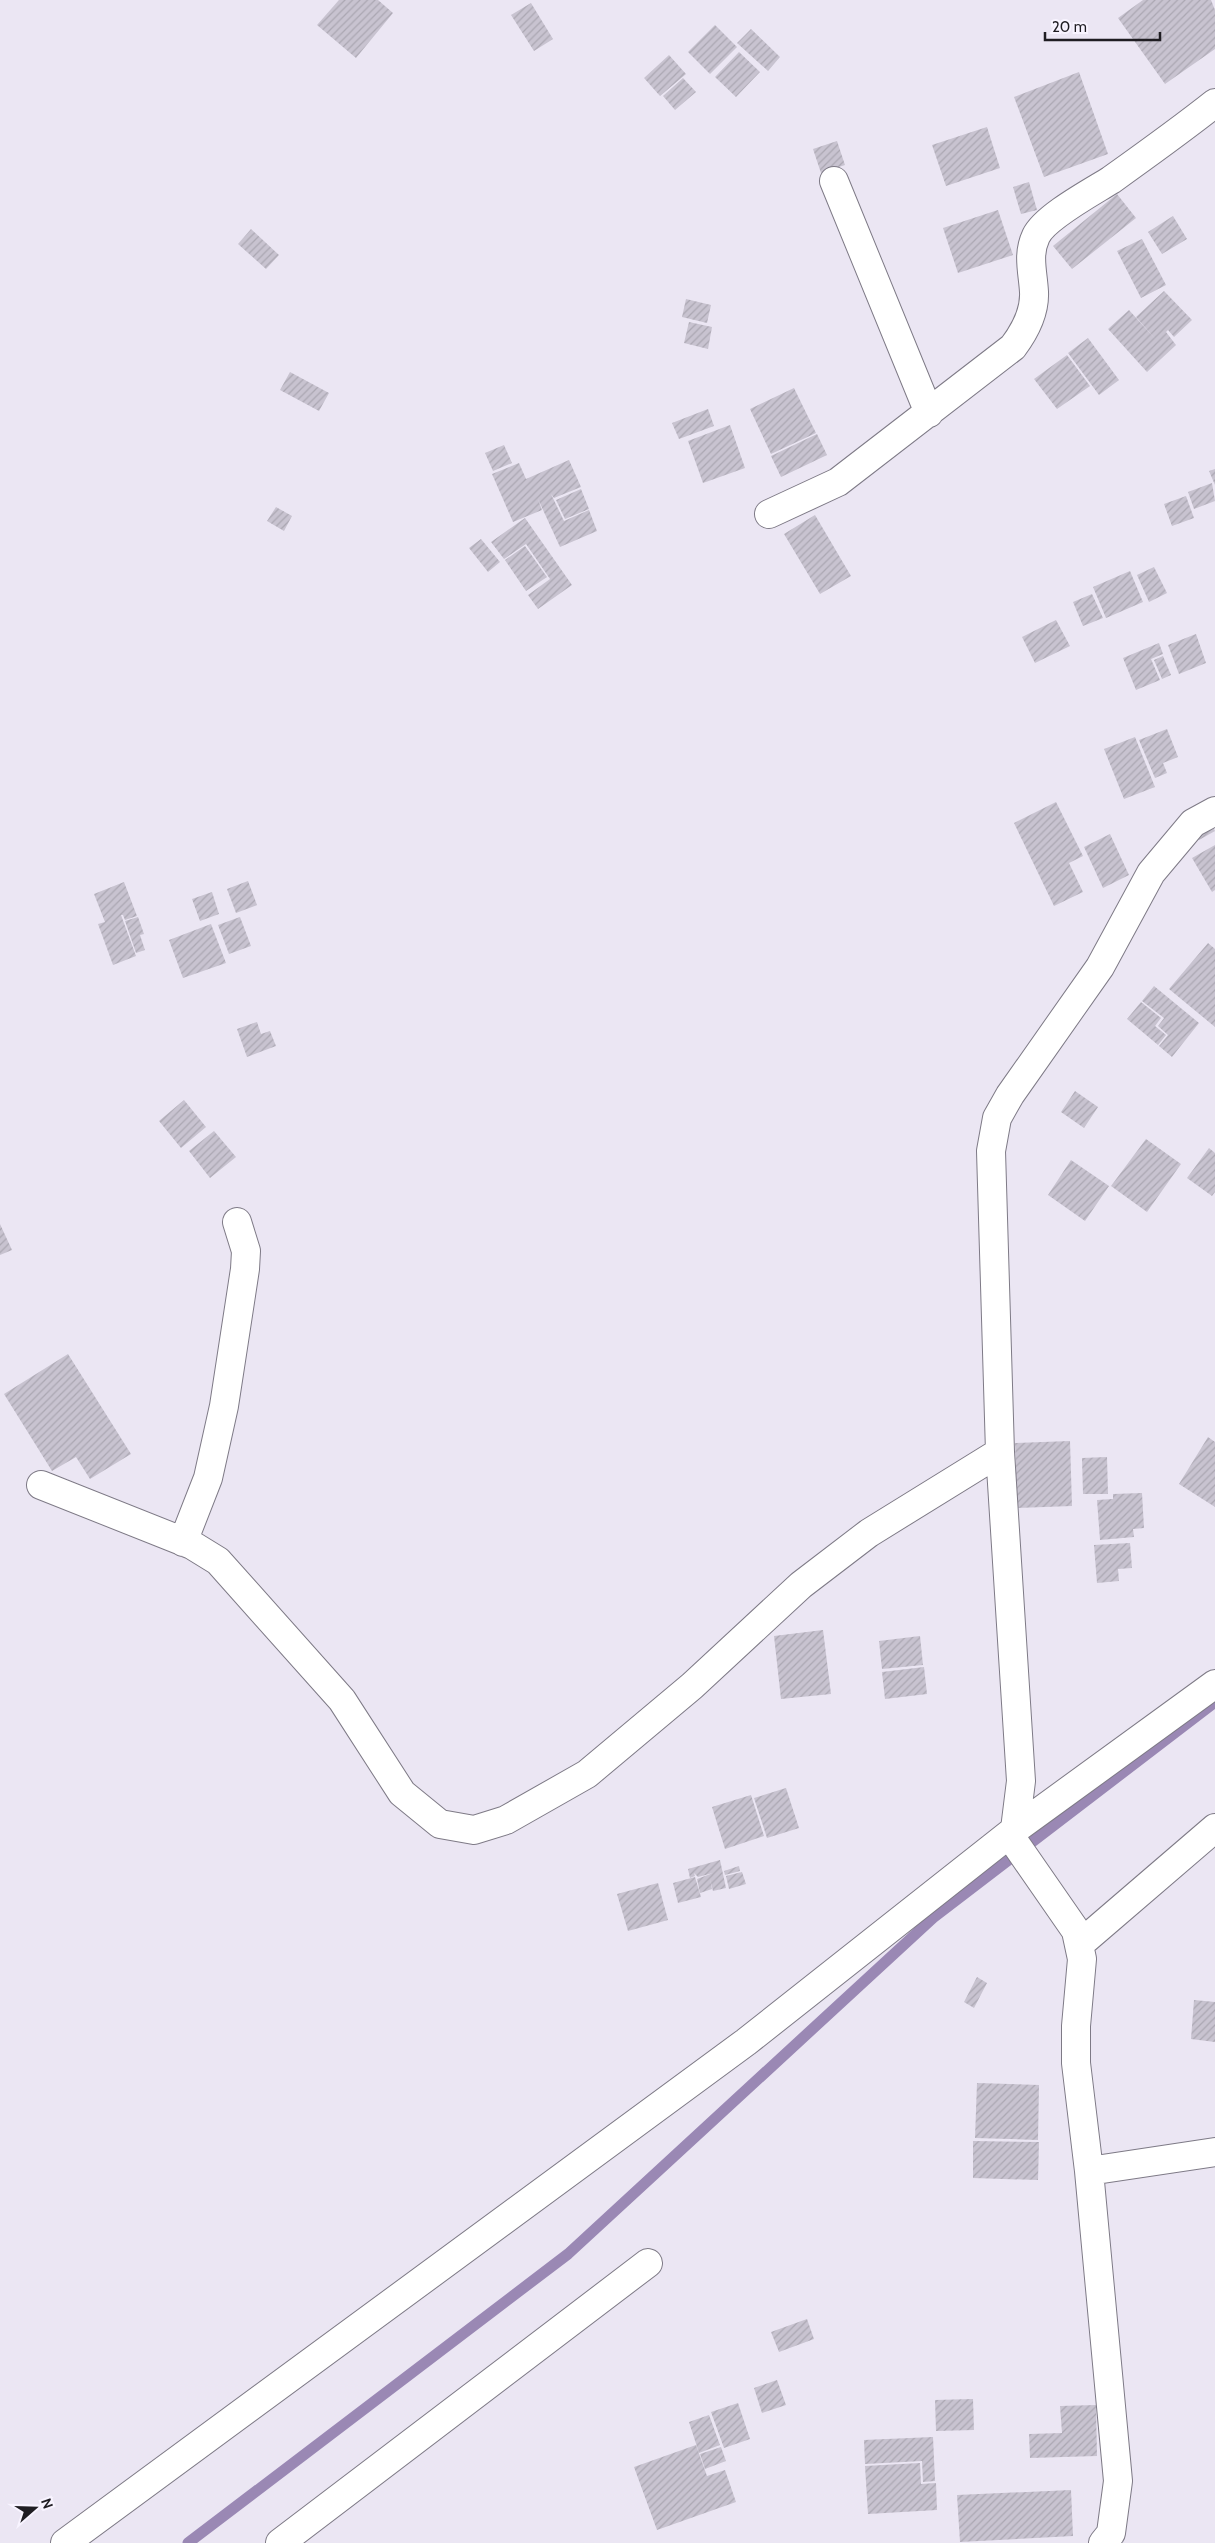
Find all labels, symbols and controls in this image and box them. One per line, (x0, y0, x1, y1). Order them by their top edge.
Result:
scale bar (1045, 10, 1160, 42)
text: 20 m (1052, 18, 1087, 36)
north arrow (10, 2483, 60, 2533)
text: N (37, 2496, 57, 2511)

